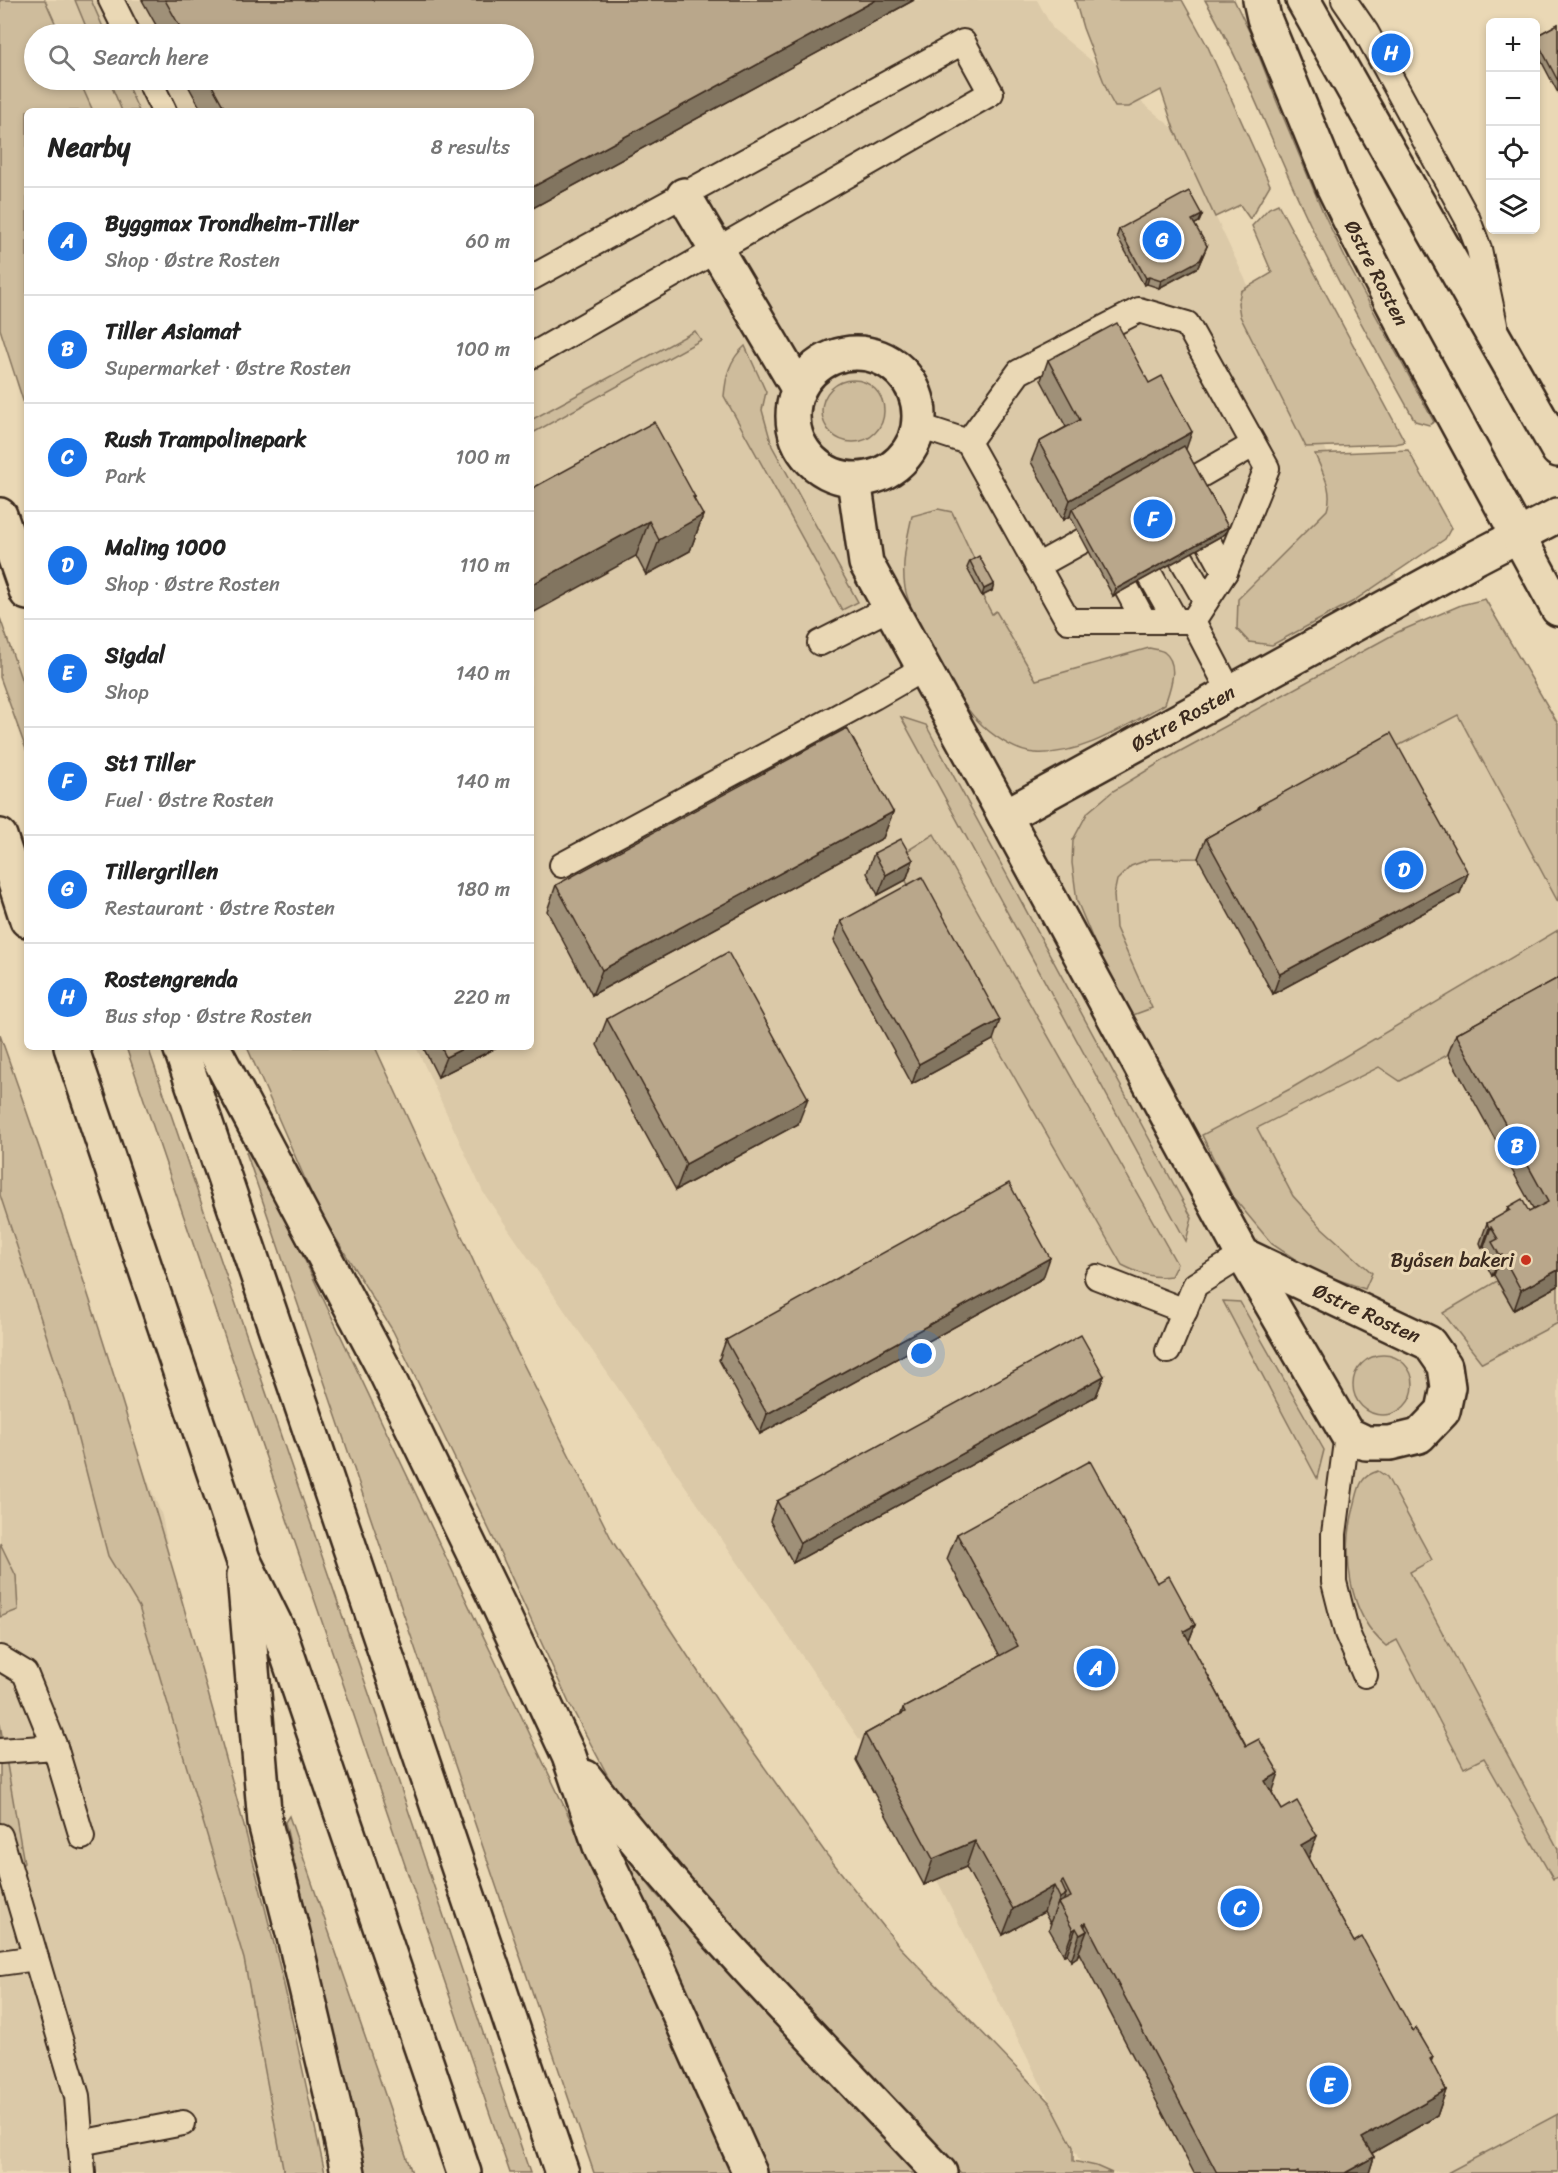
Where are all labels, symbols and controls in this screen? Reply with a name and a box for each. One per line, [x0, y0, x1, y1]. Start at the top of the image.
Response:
map controls [1486, 18, 1540, 234]
button: + [1486, 18, 1540, 72]
search box [24, 24, 534, 90]
pin: H [1372, 31, 1410, 76]
text: Search here [93, 38, 209, 77]
icon: search [45, 41, 78, 74]
button: − [1486, 72, 1540, 126]
text: Nearby [48, 124, 130, 170]
button: locate [1486, 126, 1540, 180]
text: 8 results [431, 130, 510, 165]
button: layers [1486, 180, 1540, 234]
text: Byggmax Trondheim-Tiller [105, 204, 358, 243]
street label: Østre Rosten [1335, 214, 1418, 333]
pin: G [1142, 218, 1182, 262]
text: A [61, 224, 74, 259]
text: 60 m [465, 224, 510, 259]
text: Shop · Østre Rosten [105, 243, 280, 278]
text: Tiller Asiamat [105, 312, 240, 351]
text: B [61, 332, 74, 367]
text: 100 m [456, 332, 510, 367]
text: Supermarket · Østre Rosten [105, 351, 351, 386]
text: Rush Trampolinepark [105, 420, 306, 459]
text: C [61, 440, 74, 475]
text: 100 m [456, 440, 510, 475]
text: Park [105, 459, 146, 494]
pin: F [1134, 496, 1172, 542]
text: Maling 1000 [105, 528, 226, 567]
text: D [62, 548, 73, 583]
text: 110 m [460, 548, 510, 583]
text: Shop · Østre Rosten [105, 567, 280, 602]
text: Sigdal [105, 636, 165, 675]
text: E [62, 656, 73, 691]
text: 140 m [456, 656, 510, 691]
text: Shop [105, 675, 149, 710]
street label: Østre Rosten [1124, 675, 1242, 762]
text: St1 Tiller [105, 744, 194, 783]
text: F [62, 764, 73, 799]
text: 140 m [456, 764, 510, 799]
text: Fuel · Østre Rosten [105, 783, 274, 818]
pin: D [1384, 848, 1424, 892]
text: Tillergrillen [105, 852, 218, 891]
text: G [61, 872, 74, 907]
text: 180 m [456, 872, 510, 907]
text: Restaurant · Østre Rosten [105, 891, 335, 926]
text: Rostengrenda [105, 960, 238, 999]
text: H [60, 980, 75, 1015]
text: 220 m [454, 980, 510, 1015]
text: Bus stop · Østre Rosten [105, 999, 312, 1034]
pin: B [1498, 1124, 1537, 1168]
place label: Byåsen bakeri [1390, 1243, 1515, 1278]
marker: Byåsen bakeri [1519, 1253, 1533, 1267]
street label: Østre Rosten [1307, 1273, 1427, 1354]
your location [907, 1339, 936, 1368]
pin: A [1076, 1646, 1116, 1690]
pin: C [1220, 1886, 1260, 1930]
pin: E [1310, 2062, 1348, 2108]

